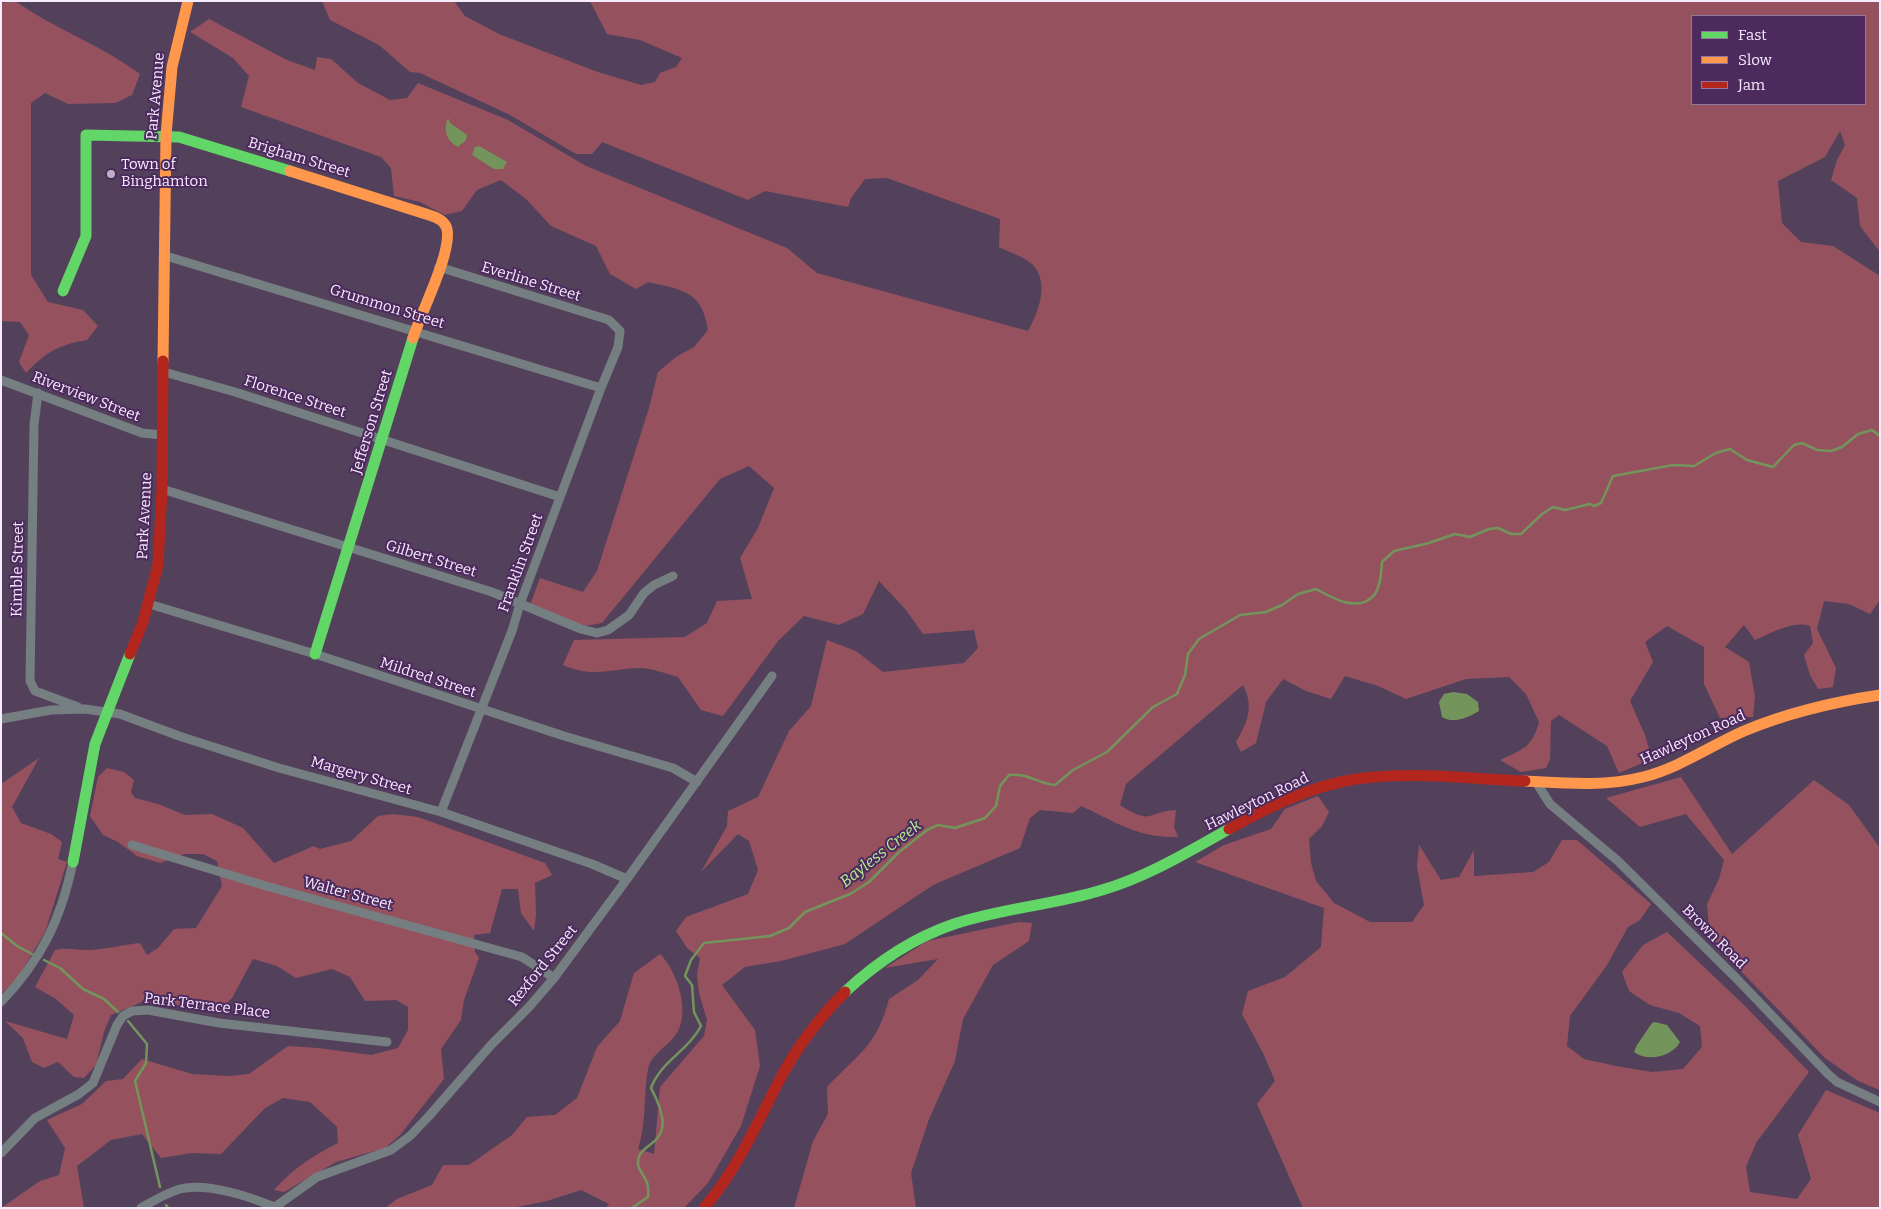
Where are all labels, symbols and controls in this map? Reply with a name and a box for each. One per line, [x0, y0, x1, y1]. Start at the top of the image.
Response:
legend [1691, 15, 1866, 105]
text: Fast [1738, 26, 1767, 44]
text: Slow [1738, 51, 1772, 69]
street label: Park Avenue [143, 52, 169, 140]
text: Jam [1738, 76, 1765, 94]
street label: Brigham Street [246, 134, 352, 182]
place label: Town of Binghamton [121, 156, 208, 191]
marker: Town of Binghamton [105, 168, 117, 180]
street label: Everline Street [479, 258, 583, 306]
street label: Grummon Street [327, 281, 447, 333]
street label: Riverview Street [30, 368, 142, 426]
street label: Jefferson Street [348, 368, 396, 476]
street label: Florence Street [242, 372, 348, 422]
street label: Park Avenue [134, 472, 156, 560]
street label: Franklin Street [495, 511, 547, 615]
street label: Kimble Street [8, 521, 28, 617]
street label: Gilbert Street [383, 537, 479, 581]
street label: Mildred Street [378, 654, 478, 702]
street label: Hawleyton Road [1638, 707, 1748, 769]
street label: Margery Street [308, 753, 414, 799]
street label: Hawleyton Road [1202, 769, 1312, 835]
water label: Bayless Creek [836, 816, 926, 892]
street label: Walter Street [301, 873, 395, 915]
street label: Brown Road [1678, 901, 1750, 973]
street label: Rexford Street [505, 922, 581, 1010]
street label: Park Terrace Place [143, 989, 271, 1023]

